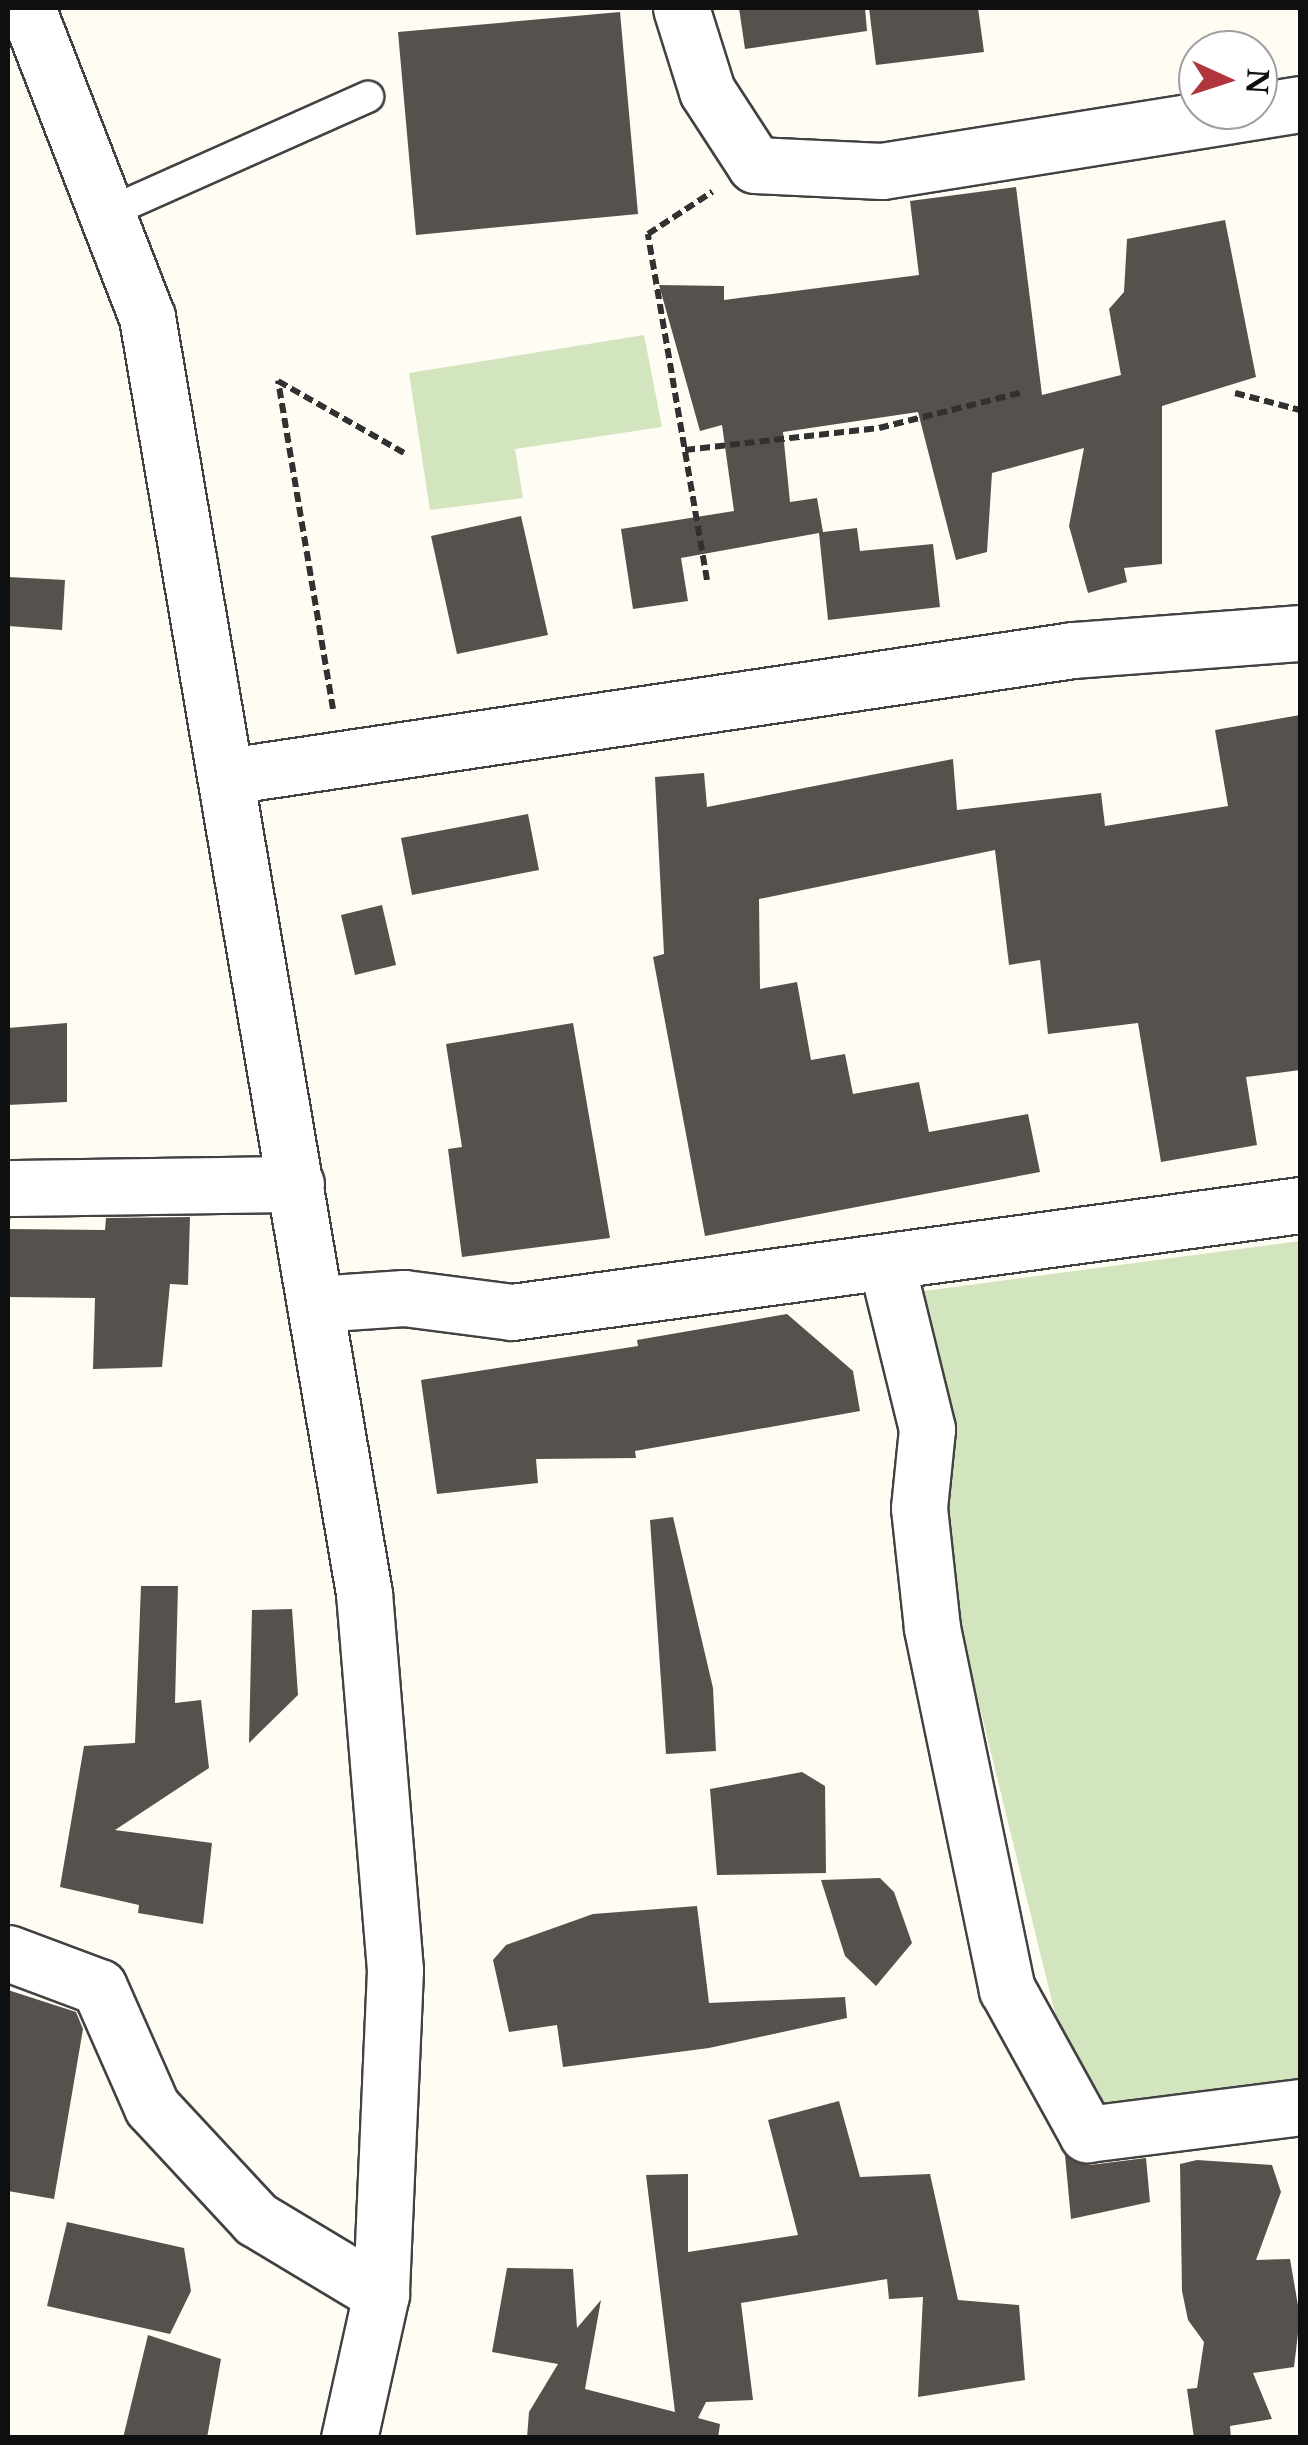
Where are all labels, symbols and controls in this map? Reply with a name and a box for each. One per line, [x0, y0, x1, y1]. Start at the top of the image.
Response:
north arrow [1178, 30, 1278, 130]
text: N [1238, 67, 1275, 96]

